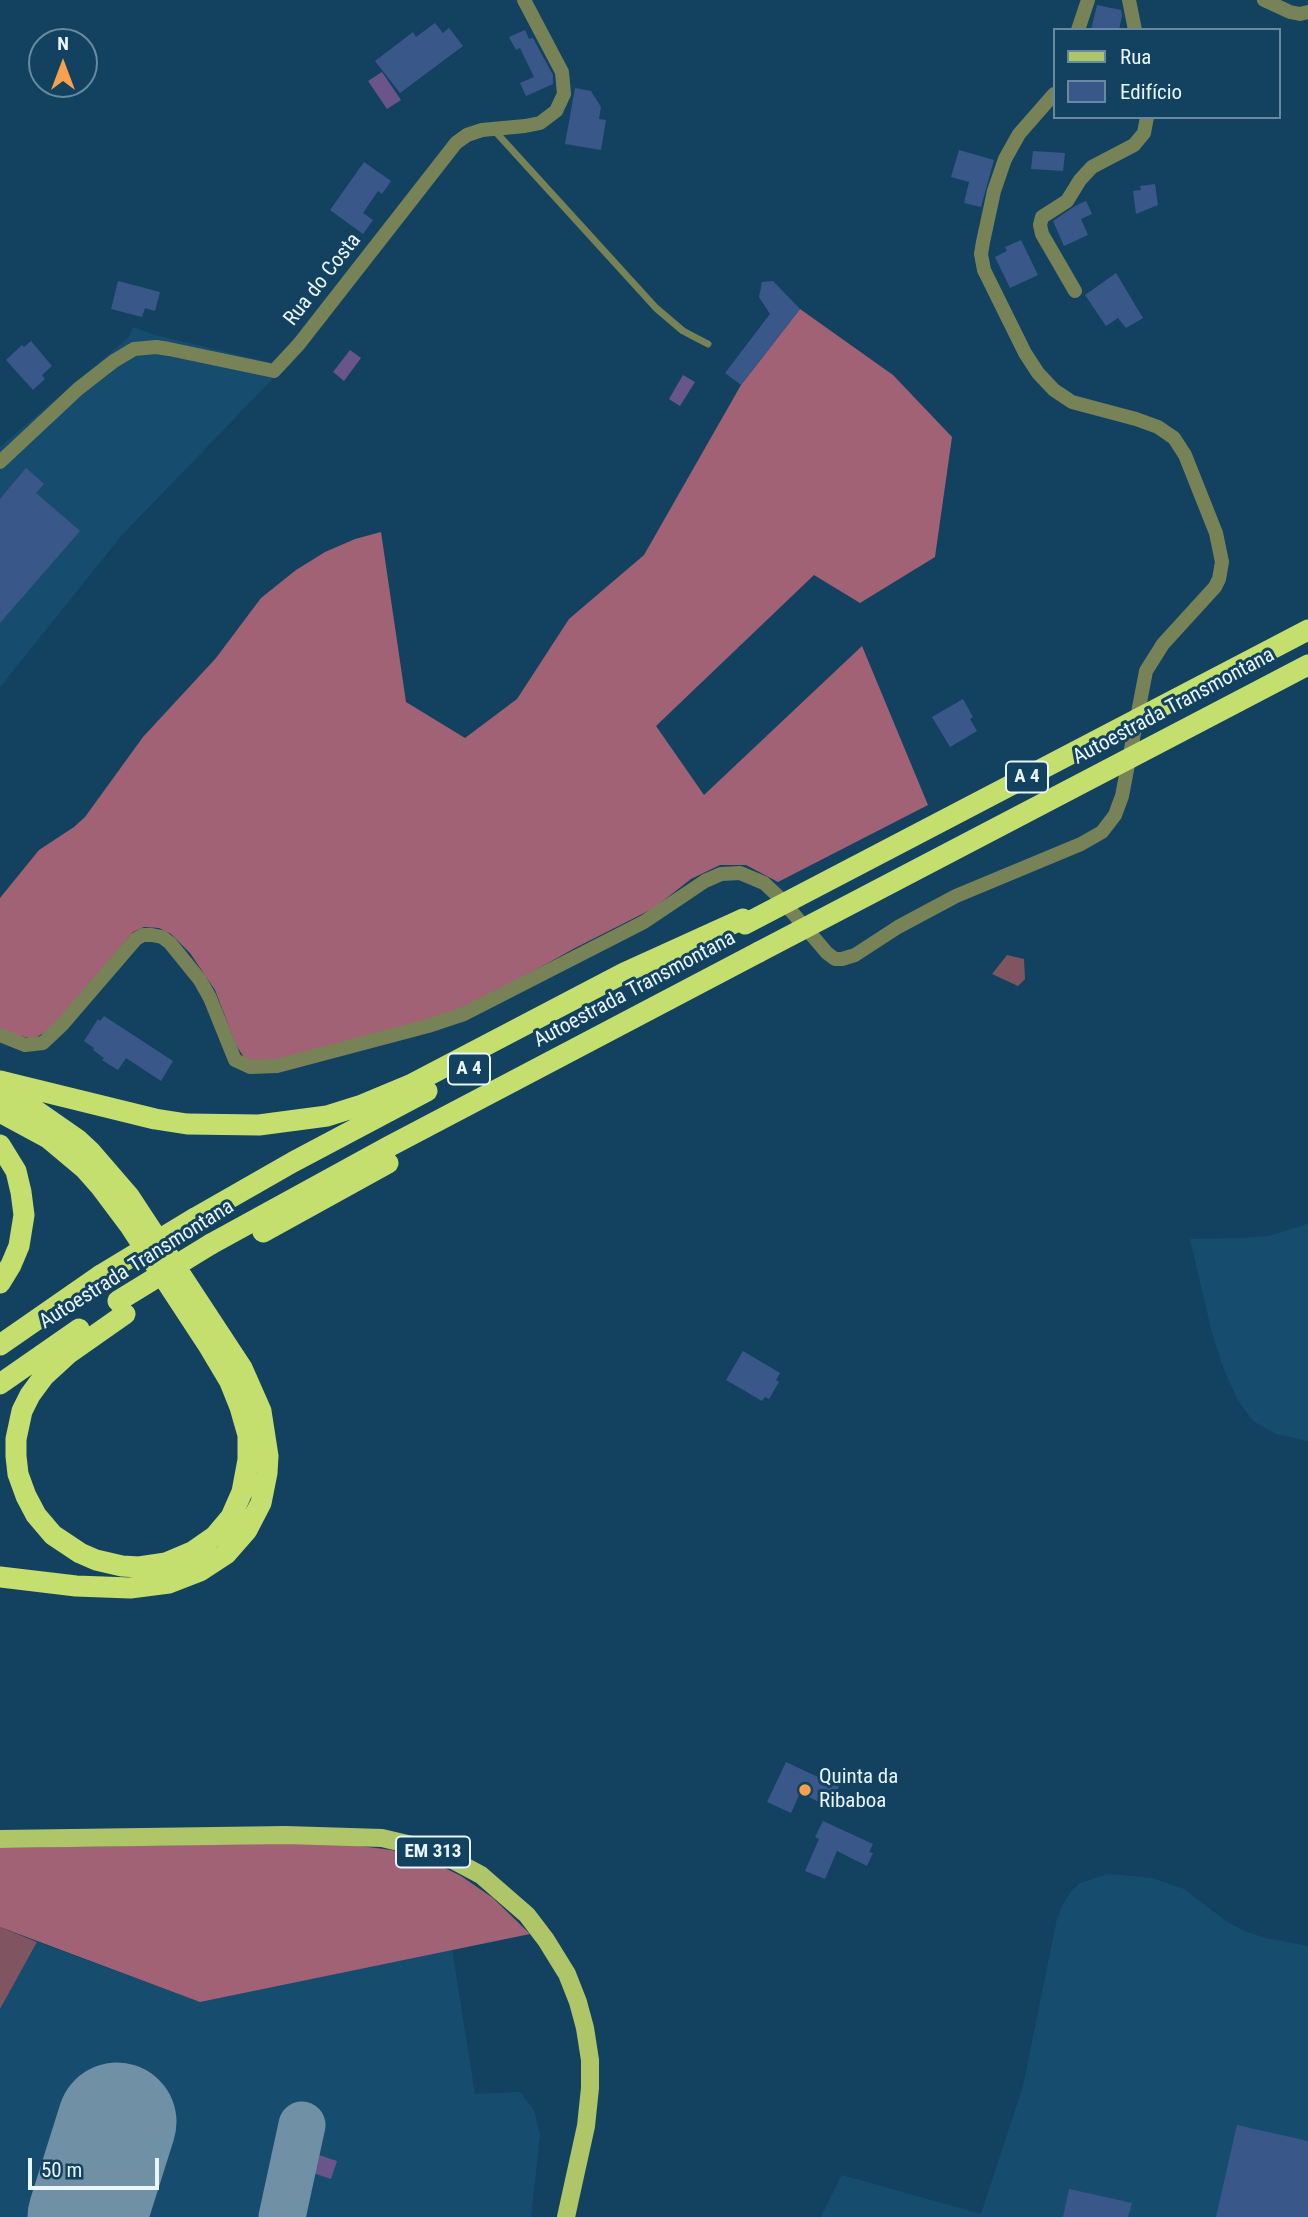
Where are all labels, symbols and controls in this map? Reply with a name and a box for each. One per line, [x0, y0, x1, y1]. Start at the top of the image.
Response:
north arrow [28, 28, 98, 98]
legend [1052, 28, 1280, 119]
text: N [57, 32, 69, 55]
text: Rua [1120, 45, 1151, 69]
text: Edifício [1120, 80, 1182, 104]
street label: Rua do Costa [279, 229, 367, 331]
street label: Autoestrada Transmontana [1069, 643, 1279, 771]
road number: A 4 [1006, 762, 1048, 792]
street label: Autoestrada Transmontana [530, 926, 740, 1054]
road number: A 4 [448, 1054, 490, 1084]
street label: Autoestrada Transmontana [35, 1195, 239, 1335]
place label: Quinta da Ribaboa [819, 1765, 898, 1815]
marker: Quinta da Ribaboa [797, 1782, 813, 1798]
road number: EM 313 [396, 1836, 470, 1868]
scale bar [32, 2144, 163, 2188]
text: 50 m [41, 2158, 82, 2182]

